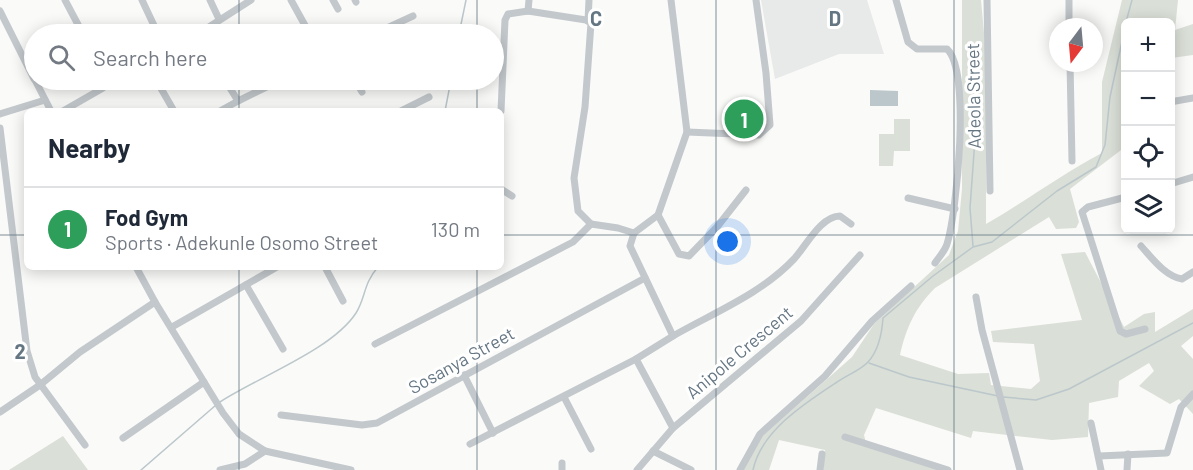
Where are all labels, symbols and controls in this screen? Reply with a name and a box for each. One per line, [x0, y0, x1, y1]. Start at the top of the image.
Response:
text: C [590, 6, 602, 30]
text: D [829, 6, 841, 30]
north arrow [1049, 18, 1103, 72]
map controls [1121, 18, 1175, 234]
button: + [1121, 18, 1175, 72]
search box [24, 24, 504, 90]
icon: search [45, 41, 78, 74]
street label: Adeola Street [961, 43, 985, 149]
text: Search here [93, 44, 207, 70]
button: − [1121, 72, 1175, 126]
pin: 1 [724, 96, 764, 142]
button: locate [1121, 126, 1175, 180]
text: Nearby [48, 132, 130, 163]
button: layers [1121, 180, 1175, 234]
text: Fod Gym [105, 204, 188, 230]
text: 1 [64, 217, 71, 241]
text: 130 m [431, 217, 480, 241]
your location [713, 227, 742, 256]
text: Sports · Adekunle Osomo Street [105, 230, 378, 254]
street label: Anipole Crescent [681, 301, 797, 403]
street label: Sosanya Street [404, 322, 518, 398]
text: 2 [14, 339, 26, 363]

